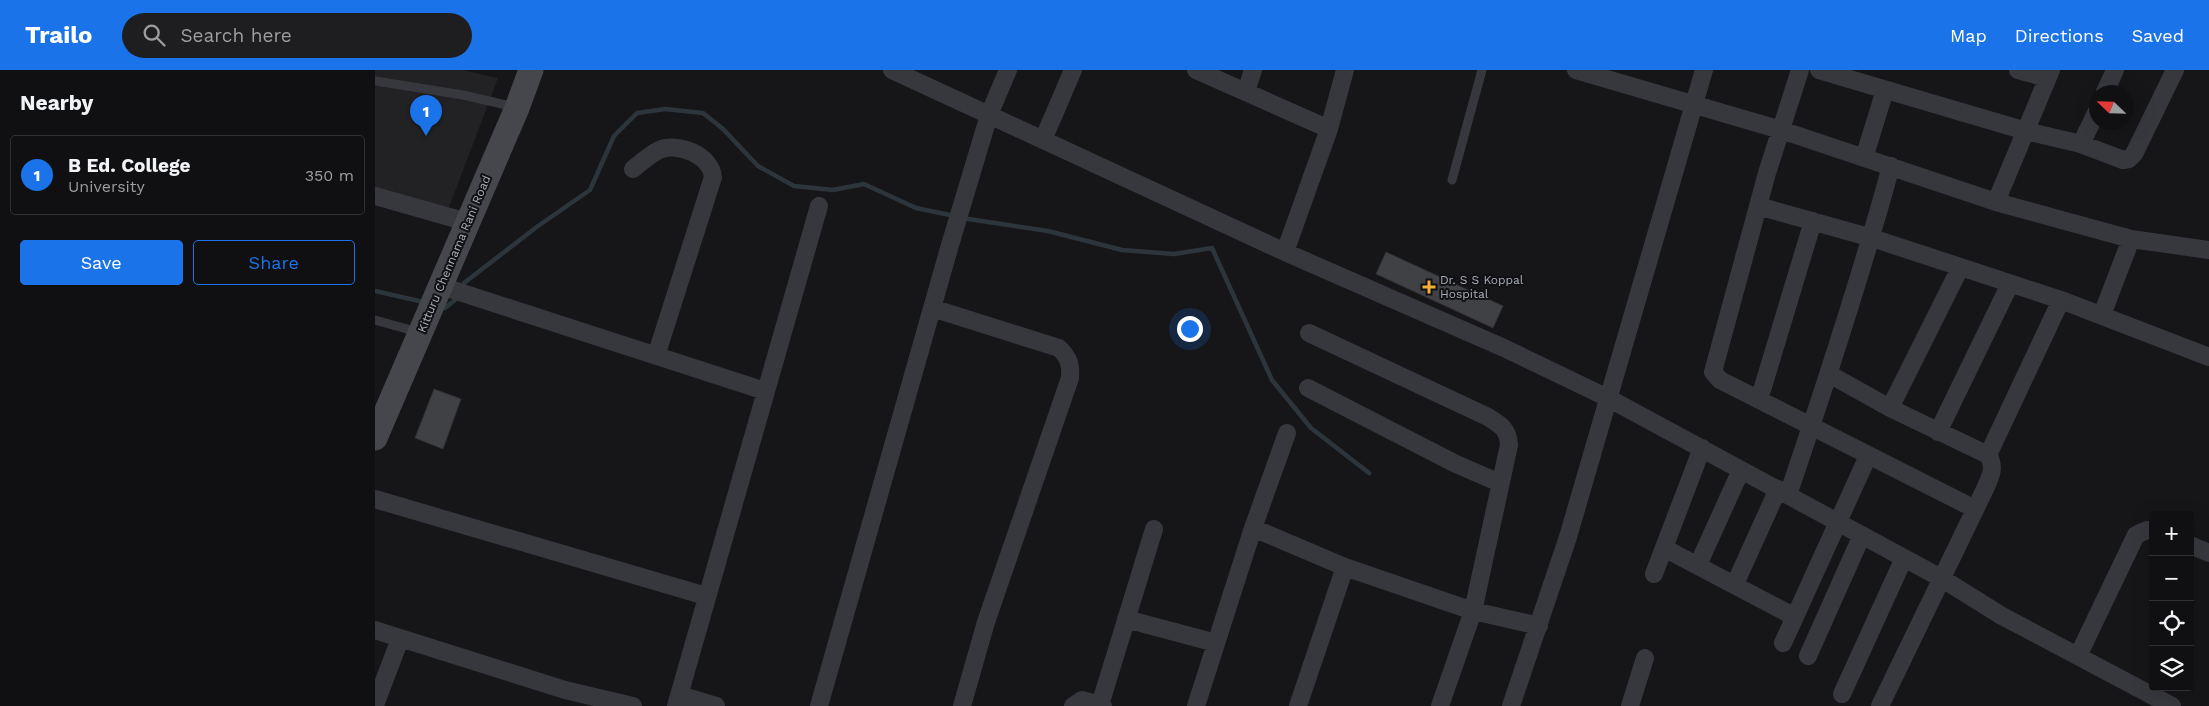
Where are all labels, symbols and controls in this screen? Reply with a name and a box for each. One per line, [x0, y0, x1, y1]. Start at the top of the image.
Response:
search box [122, 13, 472, 58]
text: Trailo [25, 21, 92, 49]
icon: search [140, 21, 168, 49]
text: Search here [180, 24, 292, 47]
text: Map [1950, 25, 1987, 46]
text: Directions [2015, 25, 2104, 46]
text: Saved [2132, 25, 2184, 46]
north arrow [2089, 85, 2134, 130]
text: Nearby [20, 90, 93, 115]
pin: 1 [410, 95, 442, 136]
text: B Ed. College [68, 154, 191, 177]
text: 1 [34, 166, 40, 185]
text: 350 m [305, 166, 354, 185]
street label: Kitturu Chennama Rani Road [415, 173, 493, 335]
text: University [68, 177, 145, 196]
button: Save [20, 240, 183, 285]
button: Share [193, 240, 355, 285]
place label: Dr. S S Koppal Hospital [1440, 273, 1524, 301]
marker: Dr. S S Koppal Hospital [1422, 280, 1436, 294]
your location [1177, 316, 1203, 342]
map controls [2149, 511, 2194, 691]
button: + [2149, 511, 2194, 556]
button: − [2149, 556, 2194, 601]
button: locate [2149, 601, 2194, 646]
button: layers [2149, 646, 2194, 691]

